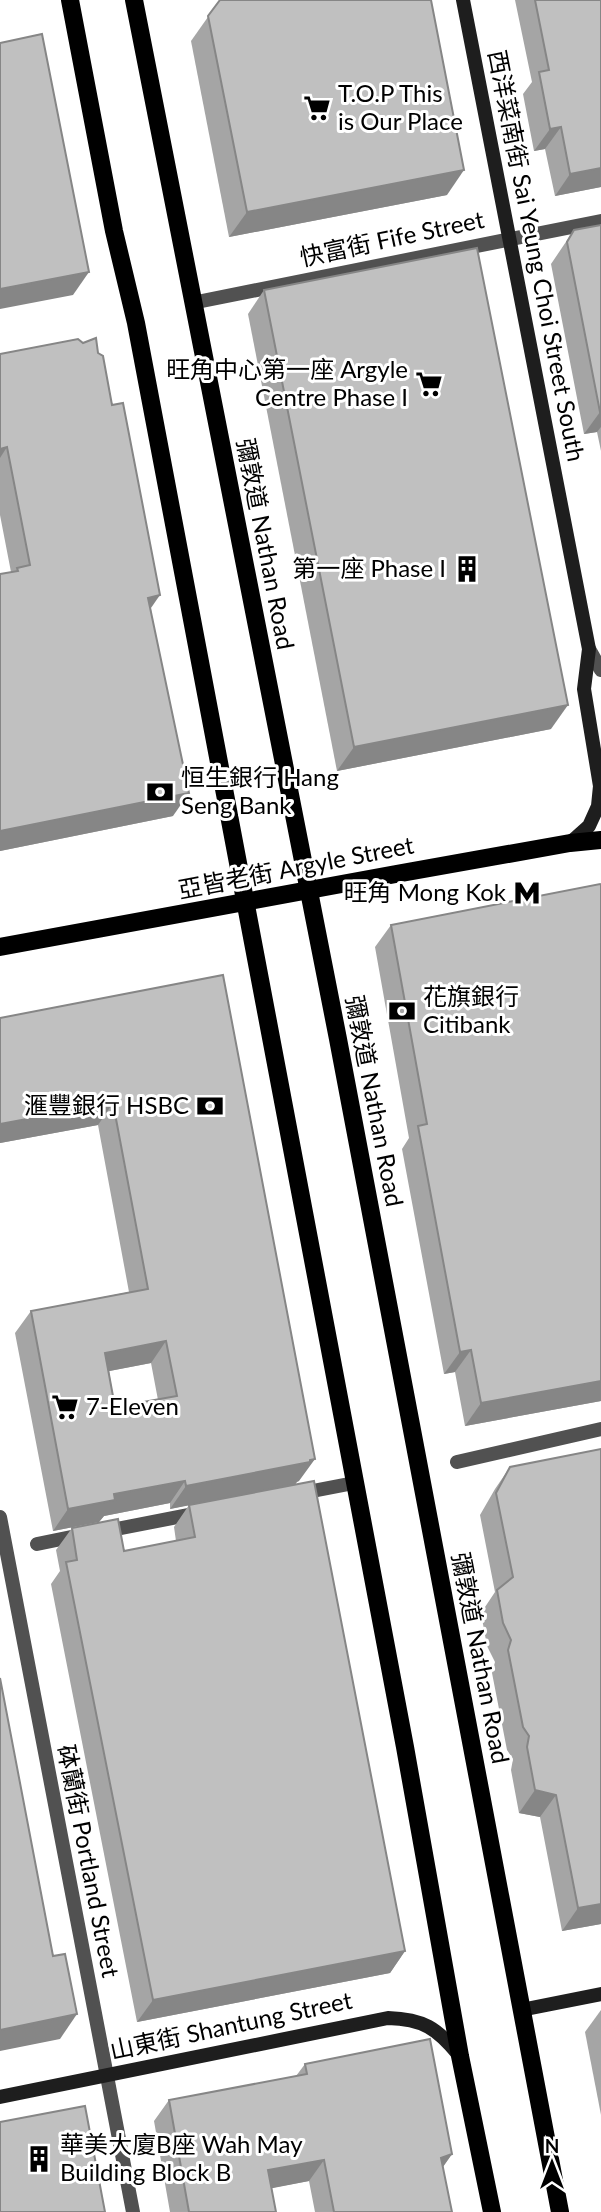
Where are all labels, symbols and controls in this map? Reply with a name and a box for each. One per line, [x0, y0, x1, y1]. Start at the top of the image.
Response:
street label: 西洋菜南街 Sai Yeung Choi Street South [483, 48, 592, 464]
place label: T.O.P This is Our Place [338, 78, 463, 135]
supermarket icon: T.O.P This is Our Place [302, 93, 332, 123]
street label: 快富街 Fife Street [297, 204, 487, 271]
place label: 旺角中心第一座 Argyle Centre Phase I [166, 354, 408, 411]
supermarket icon: 旺角中心第一座 Argyle Centre Phase I [414, 369, 444, 399]
street label: 彌敦道 Nathan Road [232, 436, 301, 652]
place label: 第一座 Phase I [292, 553, 446, 582]
building icon: 第一座 Phase I [452, 554, 482, 584]
place label: 恒生銀行 Hang Seng Bank [181, 762, 339, 819]
bank icon: 恒生銀行 Hang Seng Bank [145, 777, 175, 807]
street label: 亞皆老街 Argyle Street [175, 829, 416, 904]
place label: 旺角 Mong Kok [344, 877, 507, 906]
metro station icon: 旺角 Mong Kok [512, 878, 542, 908]
place label: 花旗銀行 Citibank [423, 981, 519, 1038]
street label: 彌敦道 Nathan Road [341, 993, 410, 1209]
bank icon: 花旗銀行 Citibank [387, 996, 417, 1026]
place label: 滙豐銀行 HSBC [24, 1090, 189, 1119]
bank icon: 滙豐銀行 HSBC [195, 1091, 225, 1121]
place label: 7-Eleven [86, 1391, 179, 1420]
supermarket icon: 7-Eleven [50, 1392, 80, 1422]
street label: 彌敦道 Nathan Road [447, 1550, 516, 1766]
street label: 砵蘭街 Portland Street [53, 1742, 126, 1980]
street label: 山東街 Shantung Street [107, 1985, 355, 2064]
north arrow [517, 2128, 587, 2198]
place label: 華美大廈B座 Wah May Building Block B [60, 2129, 303, 2186]
text: N [545, 2134, 559, 2157]
building icon: 華美大廈B座 Wah May Building Block B [24, 2144, 54, 2174]

